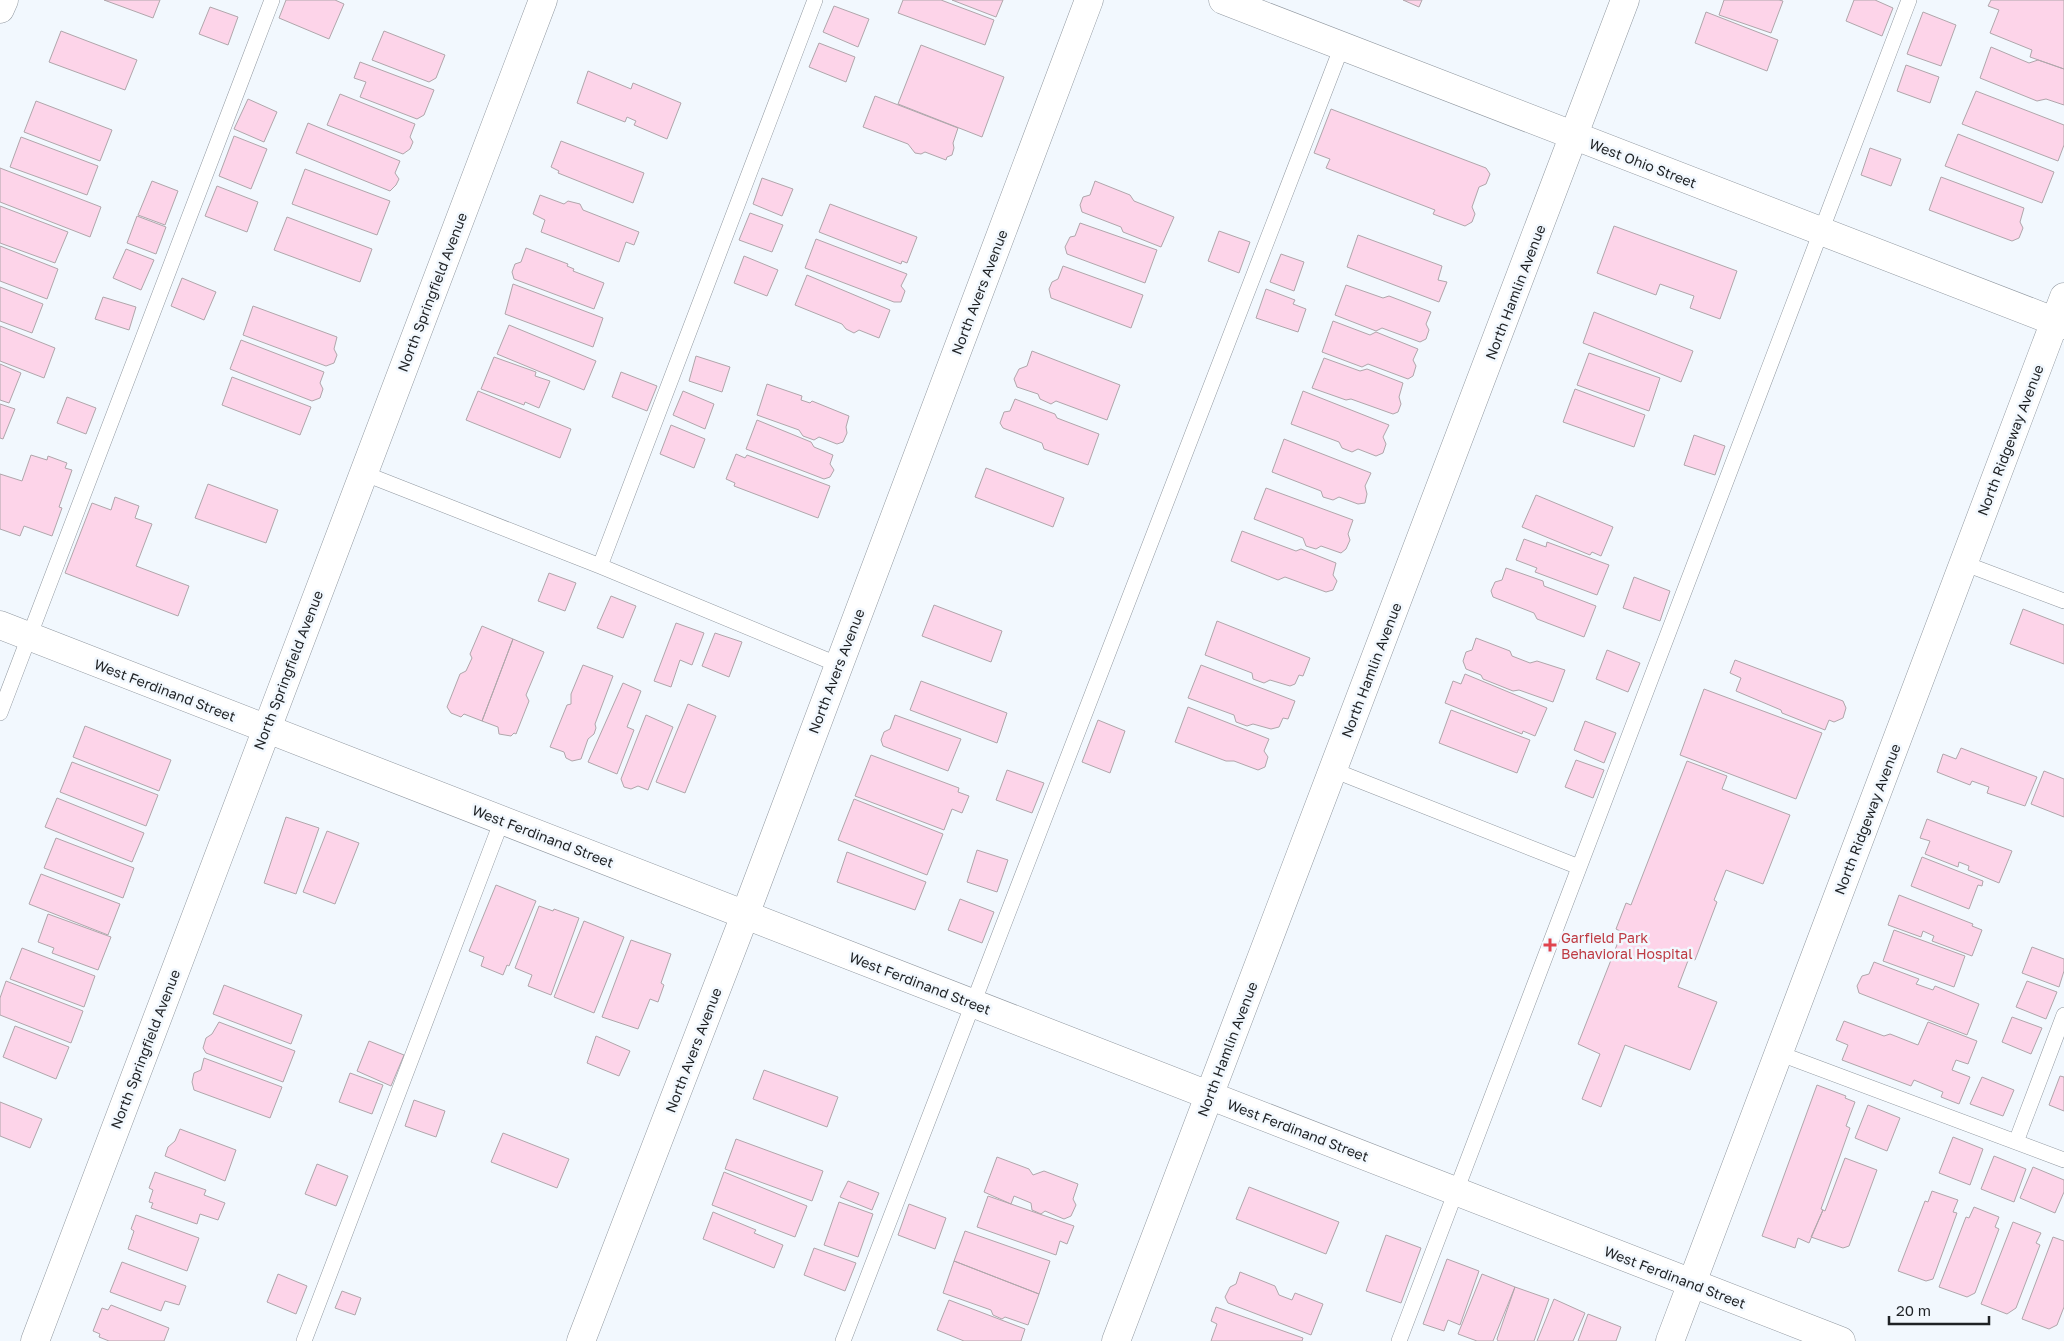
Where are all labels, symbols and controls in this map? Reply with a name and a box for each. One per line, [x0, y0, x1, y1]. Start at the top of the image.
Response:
street label: West Ohio Street [1587, 135, 1699, 191]
street label: North Springfield Avenue [394, 210, 470, 374]
street label: North Hamlin Avenue [1481, 222, 1549, 362]
street label: North Avers Avenue [947, 227, 1011, 357]
street label: North Ridgeway Avenue [1973, 362, 2047, 518]
street label: North Springfield Avenue [250, 588, 326, 752]
street label: North Hamlin Avenue [1337, 600, 1405, 740]
street label: North Avers Avenue [804, 606, 868, 736]
street label: West Ferdinand Street [92, 655, 238, 725]
street label: North Ridgeway Avenue [1830, 741, 1904, 897]
street label: West Ferdinand Street [470, 801, 616, 871]
place label: Garfield Park Behavioral Hospital [1561, 929, 1693, 962]
marker: Garfield Park Behavioral Hospital [1543, 938, 1557, 952]
street label: West Ferdinand Street [847, 948, 993, 1018]
street label: North Springfield Avenue [107, 967, 183, 1131]
street label: North Hamlin Avenue [1193, 979, 1261, 1119]
street label: North Avers Avenue [661, 985, 725, 1115]
street label: West Ferdinand Street [1225, 1095, 1371, 1165]
street label: West Ferdinand Street [1602, 1242, 1748, 1312]
scale bar [1889, 1294, 1989, 1326]
text: 20 m [1896, 1301, 1931, 1319]

